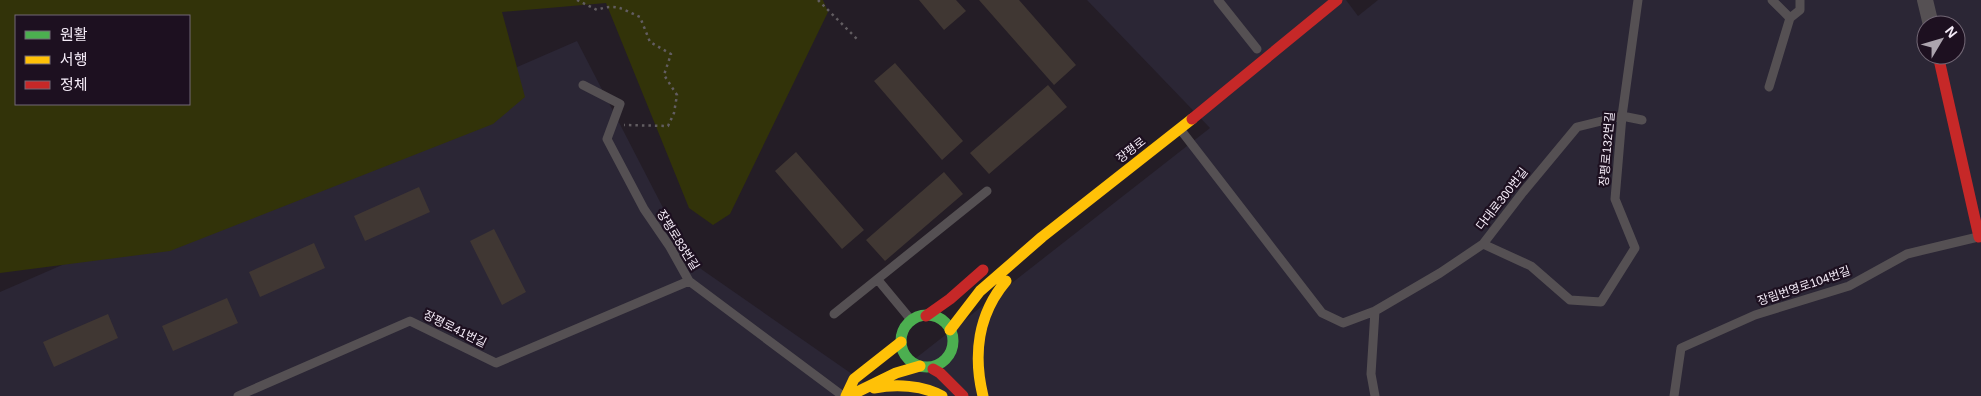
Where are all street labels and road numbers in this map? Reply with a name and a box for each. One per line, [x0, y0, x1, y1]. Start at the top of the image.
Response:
street label: 장평로132번길 [1597, 111, 1617, 187]
street label: 장평로 [1114, 134, 1148, 166]
street label: 다대로300번길 [1473, 165, 1531, 233]
street label: 장평로83번길 [654, 207, 702, 273]
street label: 장림번영로104번길 [1756, 264, 1852, 308]
street label: 장평로41번길 [421, 308, 489, 350]

